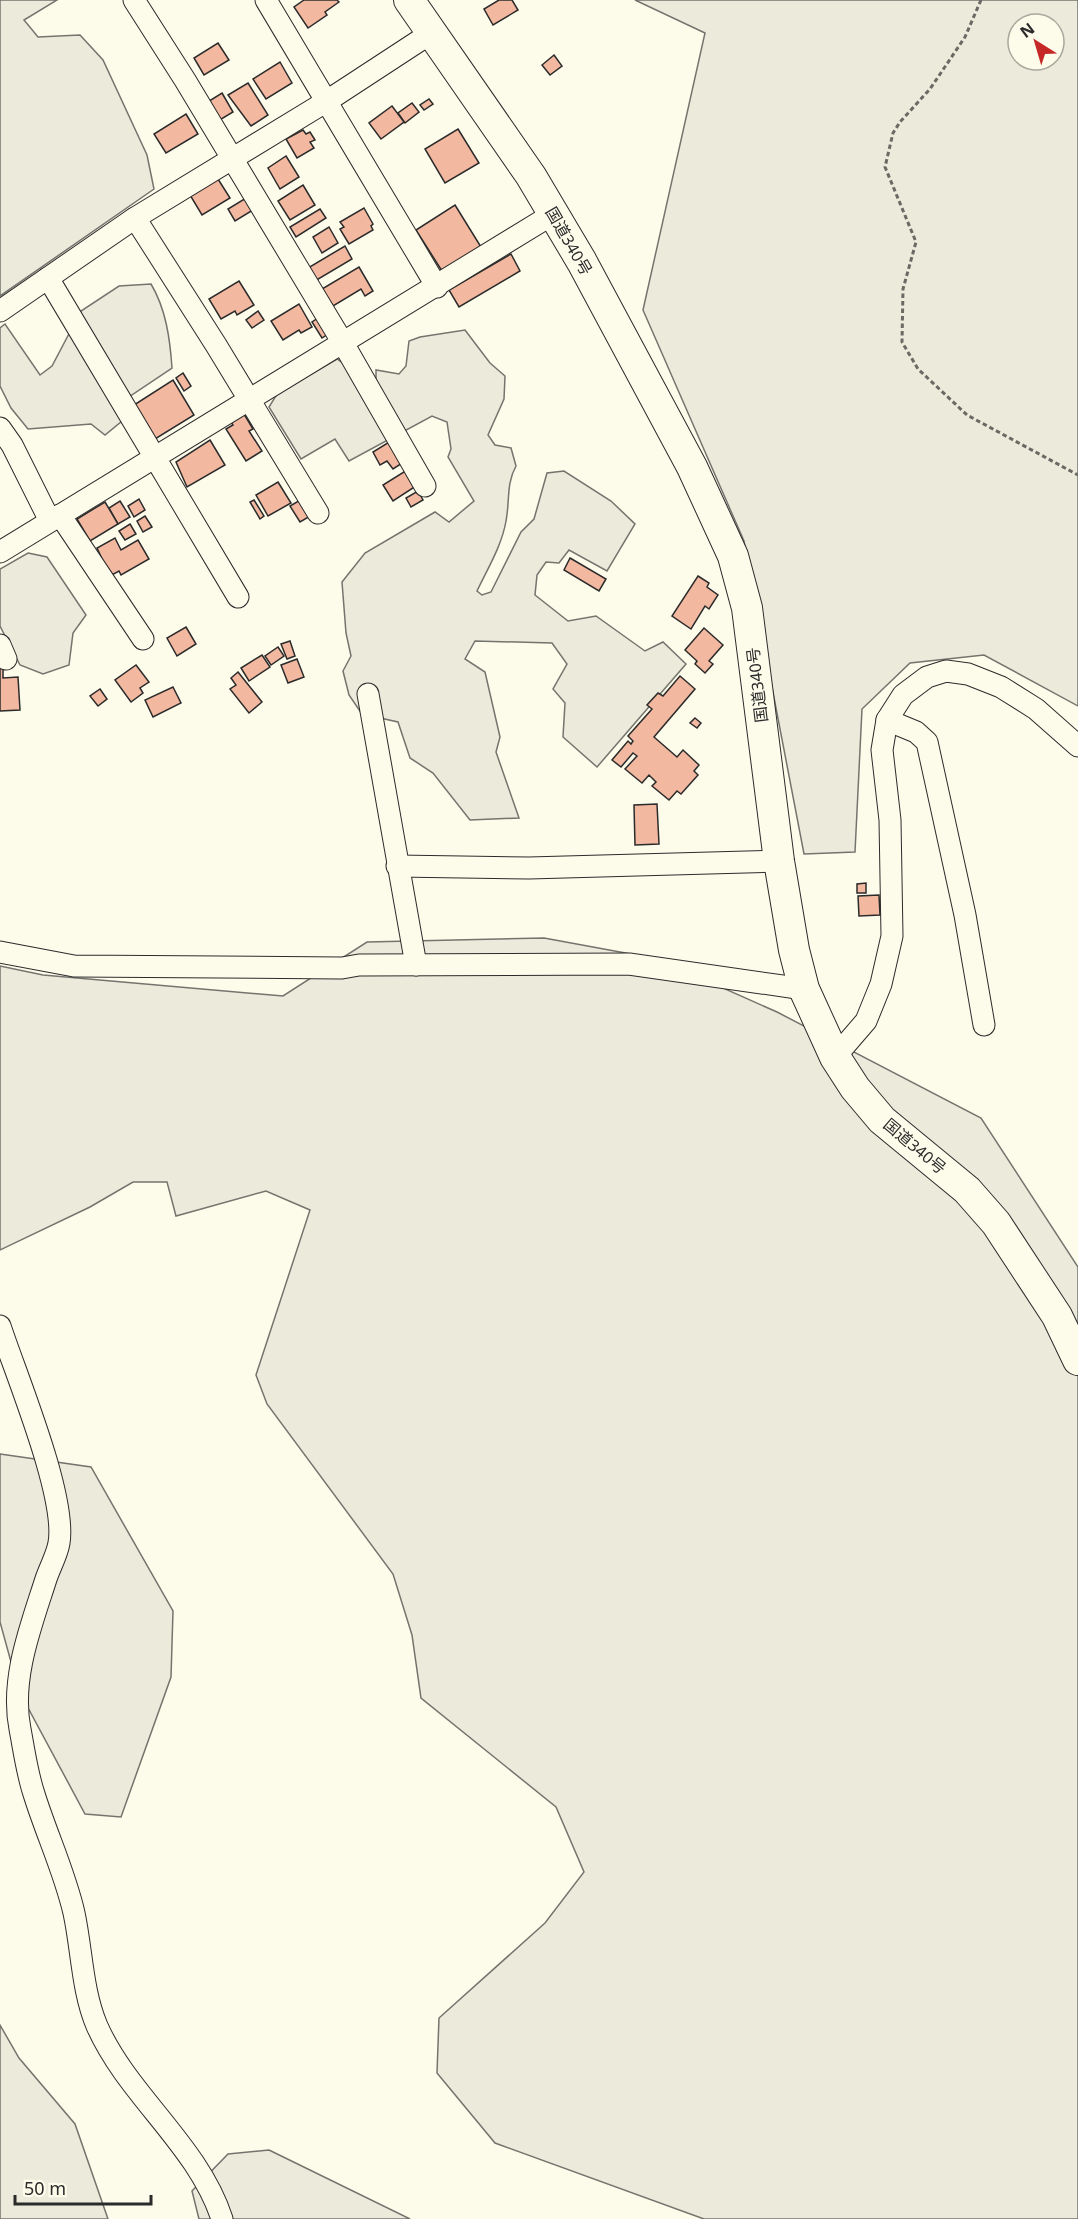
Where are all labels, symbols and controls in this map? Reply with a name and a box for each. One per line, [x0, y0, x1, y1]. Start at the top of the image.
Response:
north arrow [1006, 12, 1066, 72]
text: N [1015, 17, 1039, 43]
street label: 国道340号 [541, 203, 597, 279]
street label: 国道340号 [741, 646, 773, 724]
street label: 国道340号 [879, 1113, 951, 1179]
scale bar [15, 2168, 152, 2206]
text: 50 m [24, 2176, 66, 2200]

